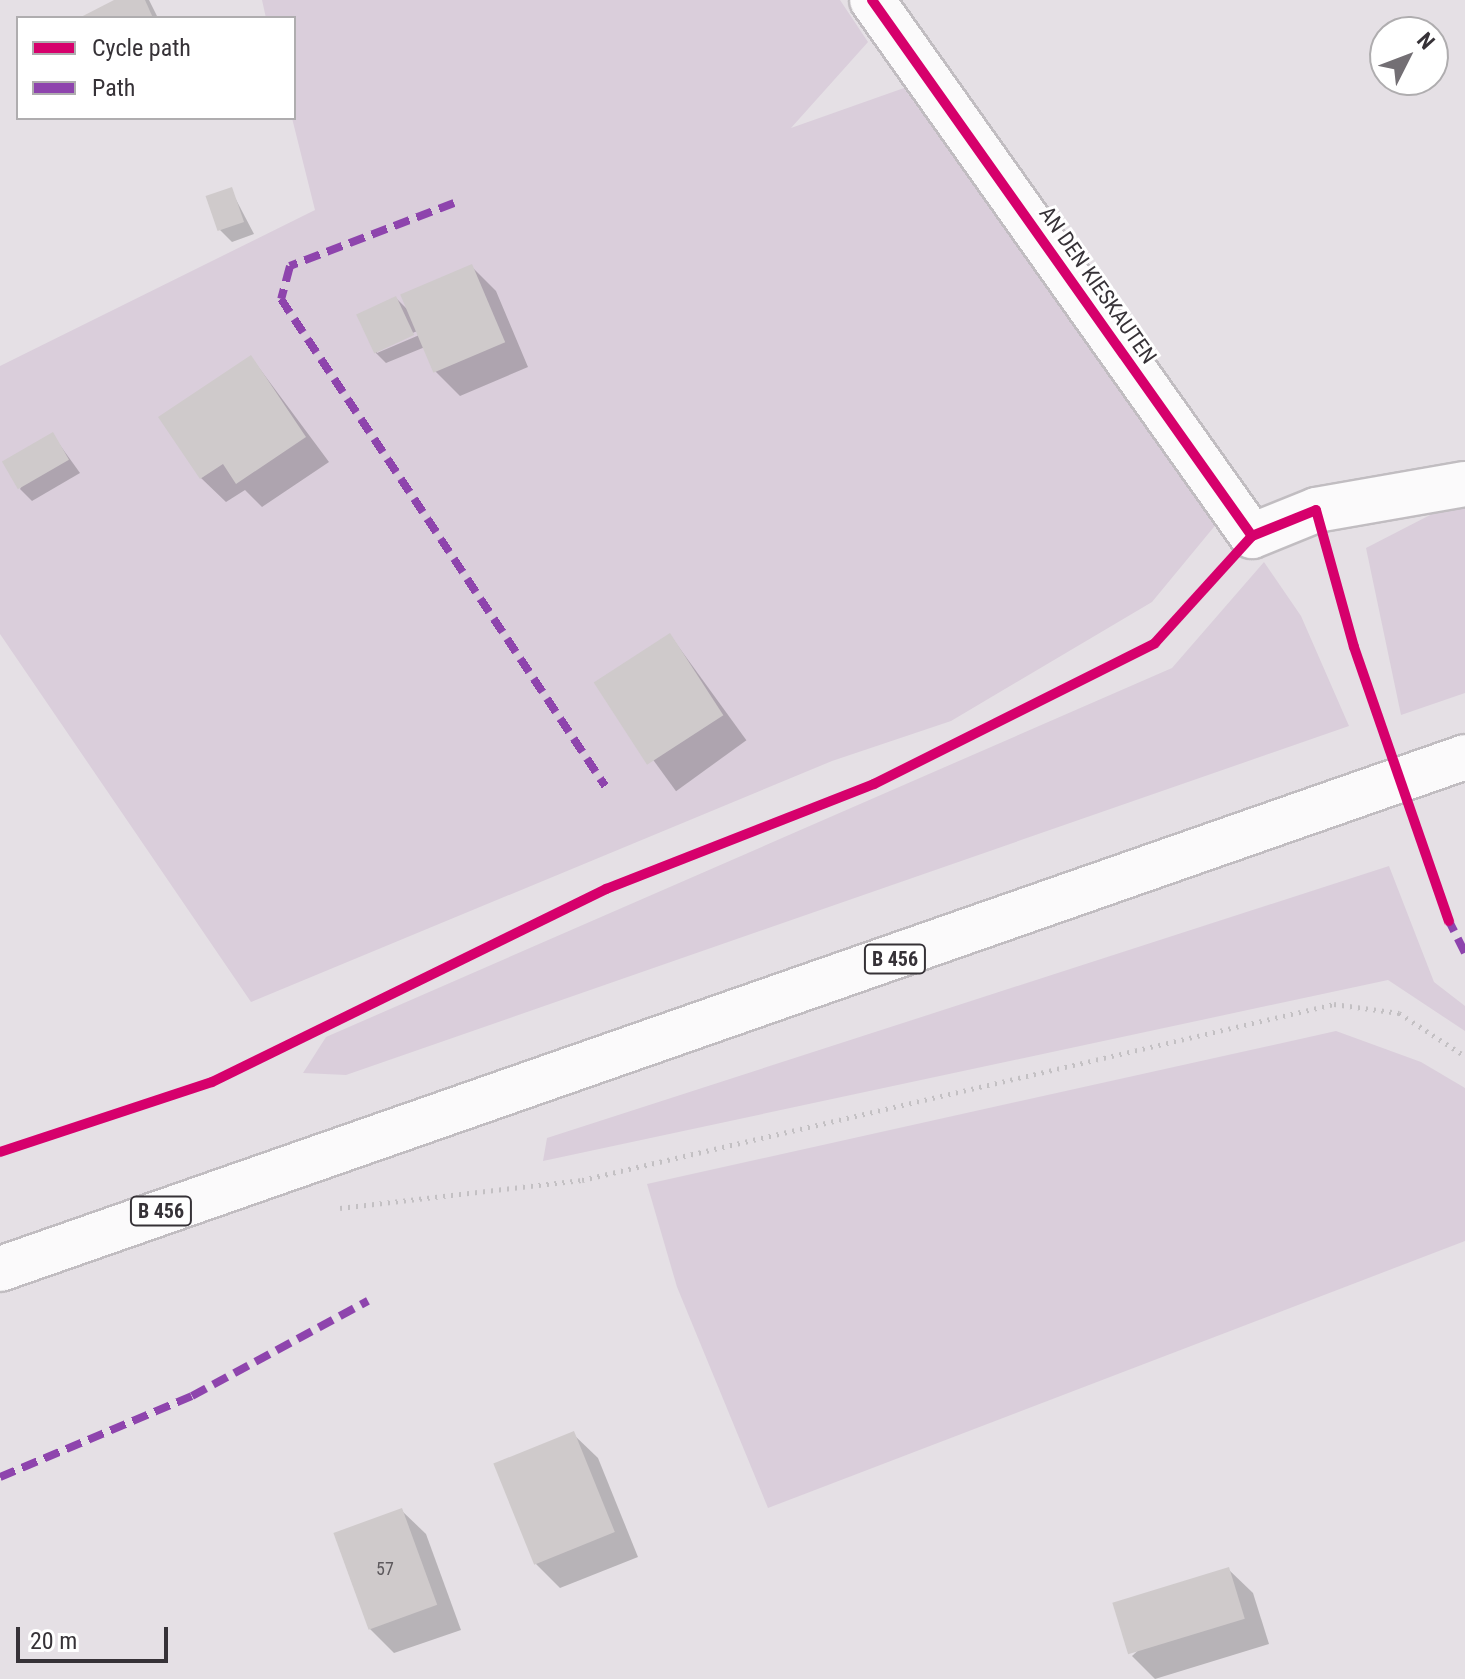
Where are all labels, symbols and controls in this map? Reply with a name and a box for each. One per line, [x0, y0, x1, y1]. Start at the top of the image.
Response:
legend [16, 16, 296, 120]
north arrow [1369, 16, 1449, 96]
text: N [1412, 28, 1440, 54]
text: Cycle path [92, 34, 191, 62]
text: Path [92, 74, 135, 102]
street label: AN DEN KIESKAUTEN [1034, 201, 1162, 369]
road number: B 456 [863, 943, 927, 975]
road number: B 456 [129, 1195, 193, 1227]
house number: 57 [376, 1558, 394, 1580]
scale bar [20, 1611, 172, 1661]
text: 20 m [30, 1627, 77, 1655]

